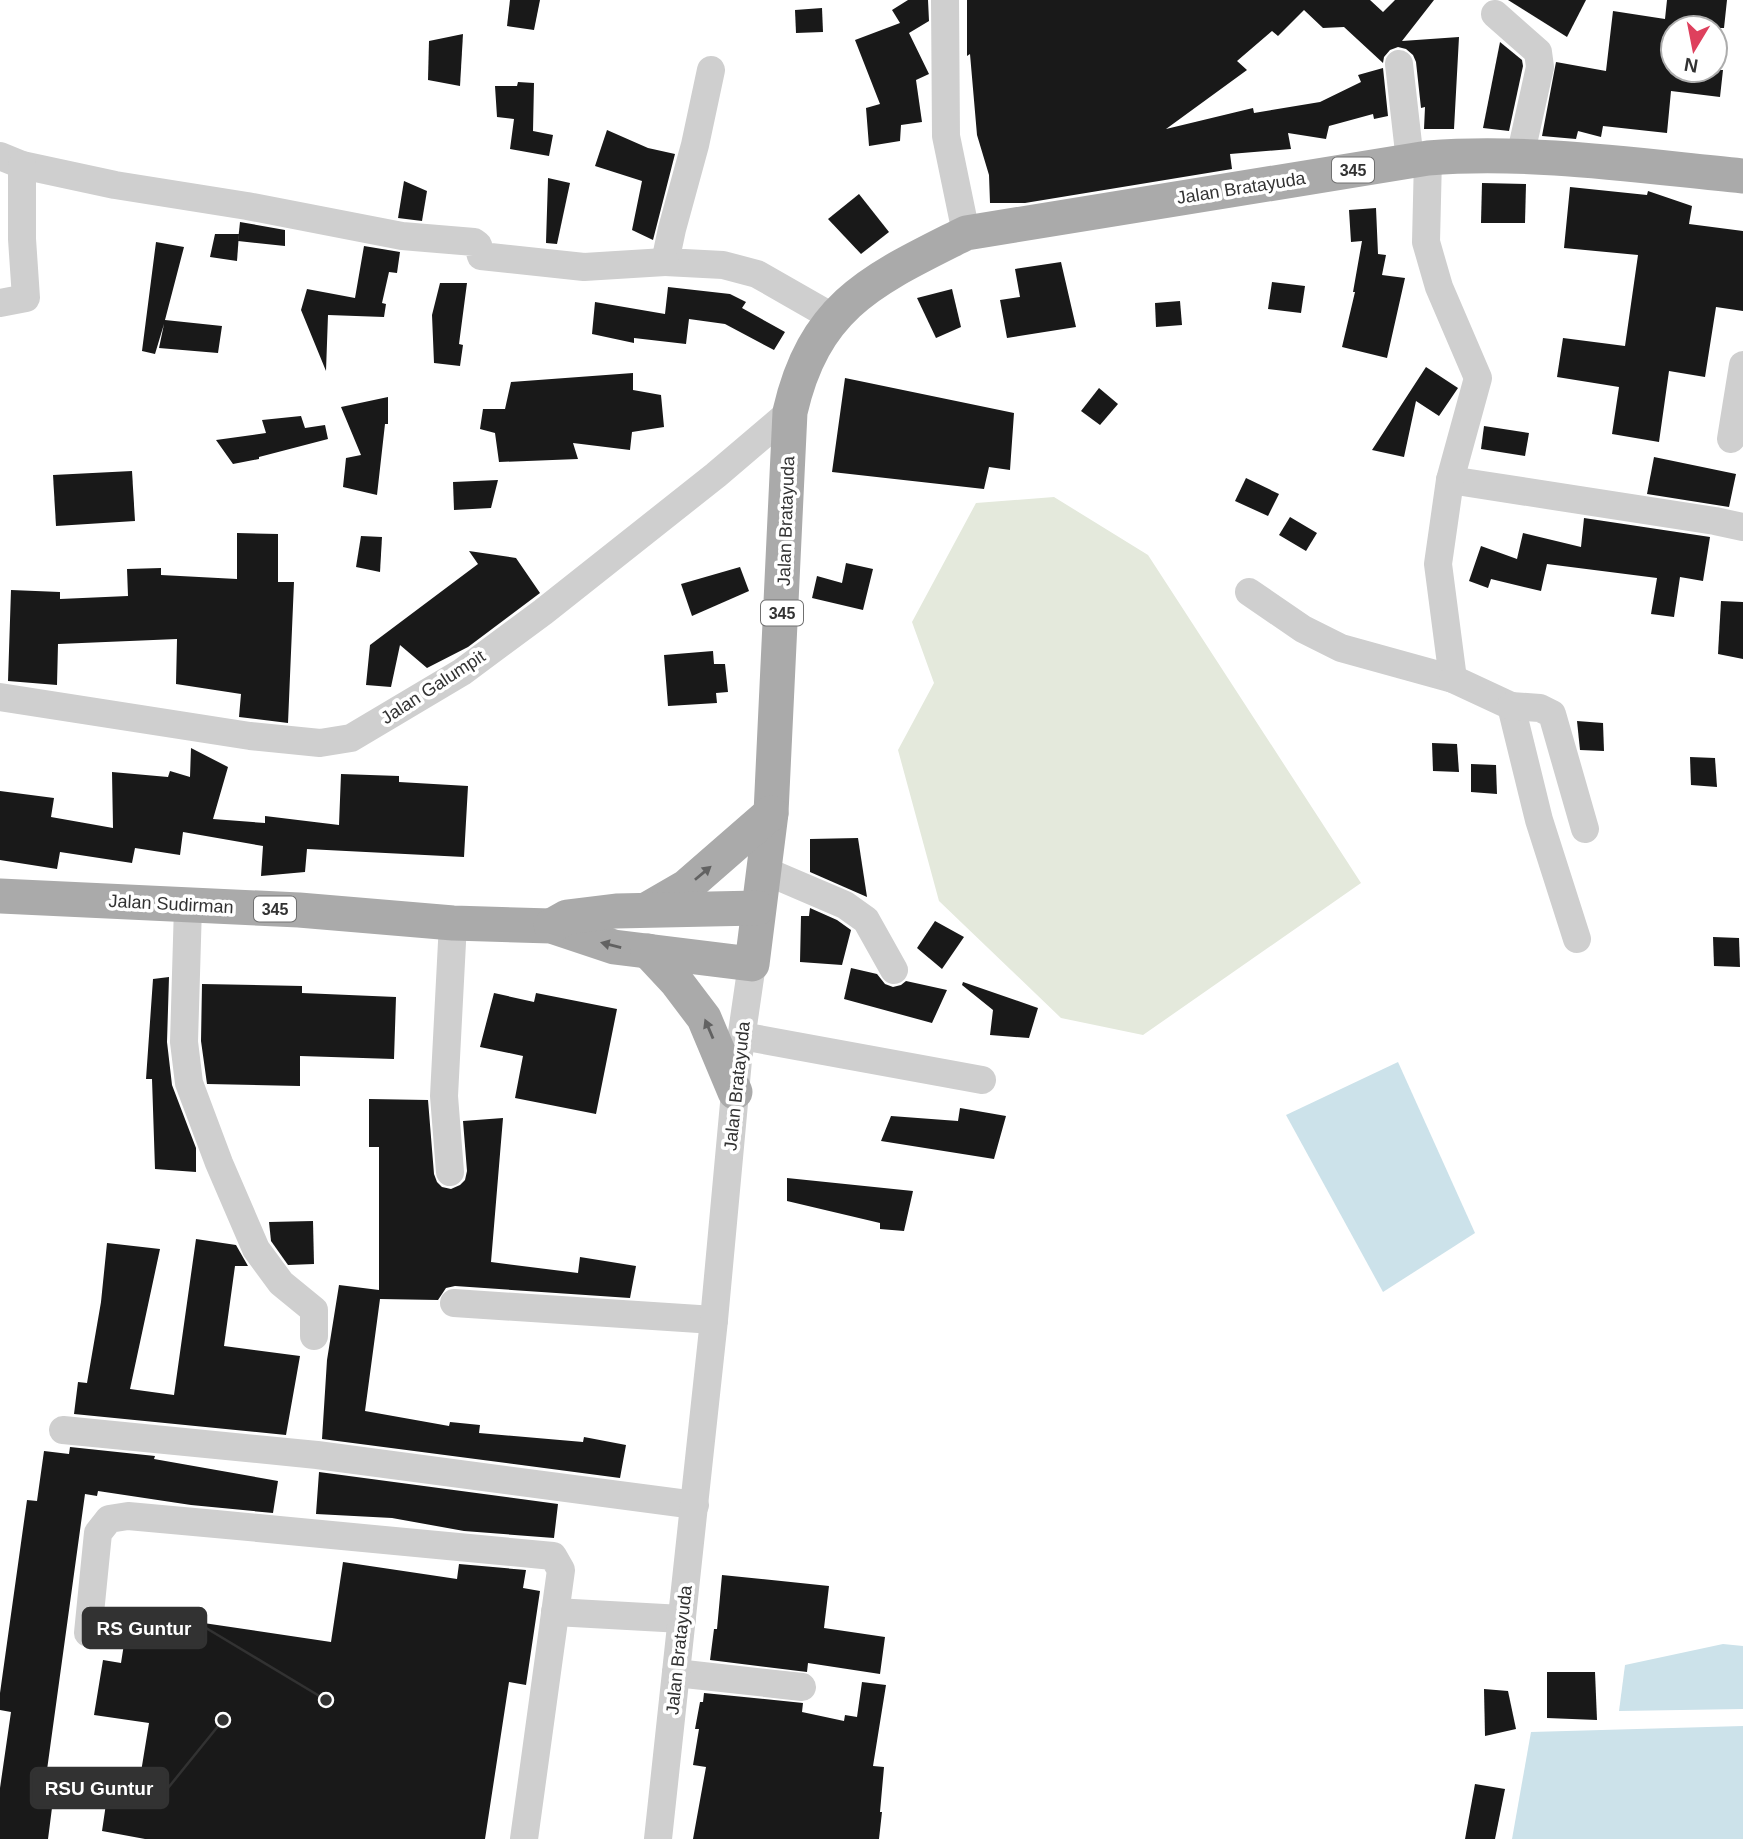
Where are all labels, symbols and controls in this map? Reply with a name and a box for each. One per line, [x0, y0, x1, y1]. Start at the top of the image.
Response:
north arrow [1659, 14, 1729, 84]
text: N [1683, 54, 1700, 77]
road number: 345 [1332, 158, 1374, 182]
street label: Jalan Bratayuda [1175, 168, 1308, 208]
street label: Jalan Bratayuda [774, 455, 798, 586]
road number: 345 [761, 600, 803, 626]
street label: Jalan Galumpit [377, 646, 489, 728]
one-way arrow [694, 866, 711, 881]
street label: Jalan Sudirman [108, 891, 234, 917]
road number: 345 [254, 897, 296, 922]
one-way arrow [600, 939, 622, 950]
one-way arrow [703, 1018, 714, 1039]
street label: Jalan Bratayuda [720, 1019, 754, 1152]
street label: Jalan Bratayuda [662, 1583, 696, 1716]
callout: RS Guntur [83, 1608, 206, 1648]
text: RS Guntur [97, 1618, 192, 1639]
callout: RSU Guntur [31, 1768, 168, 1808]
text: RSU Guntur [45, 1778, 154, 1799]

